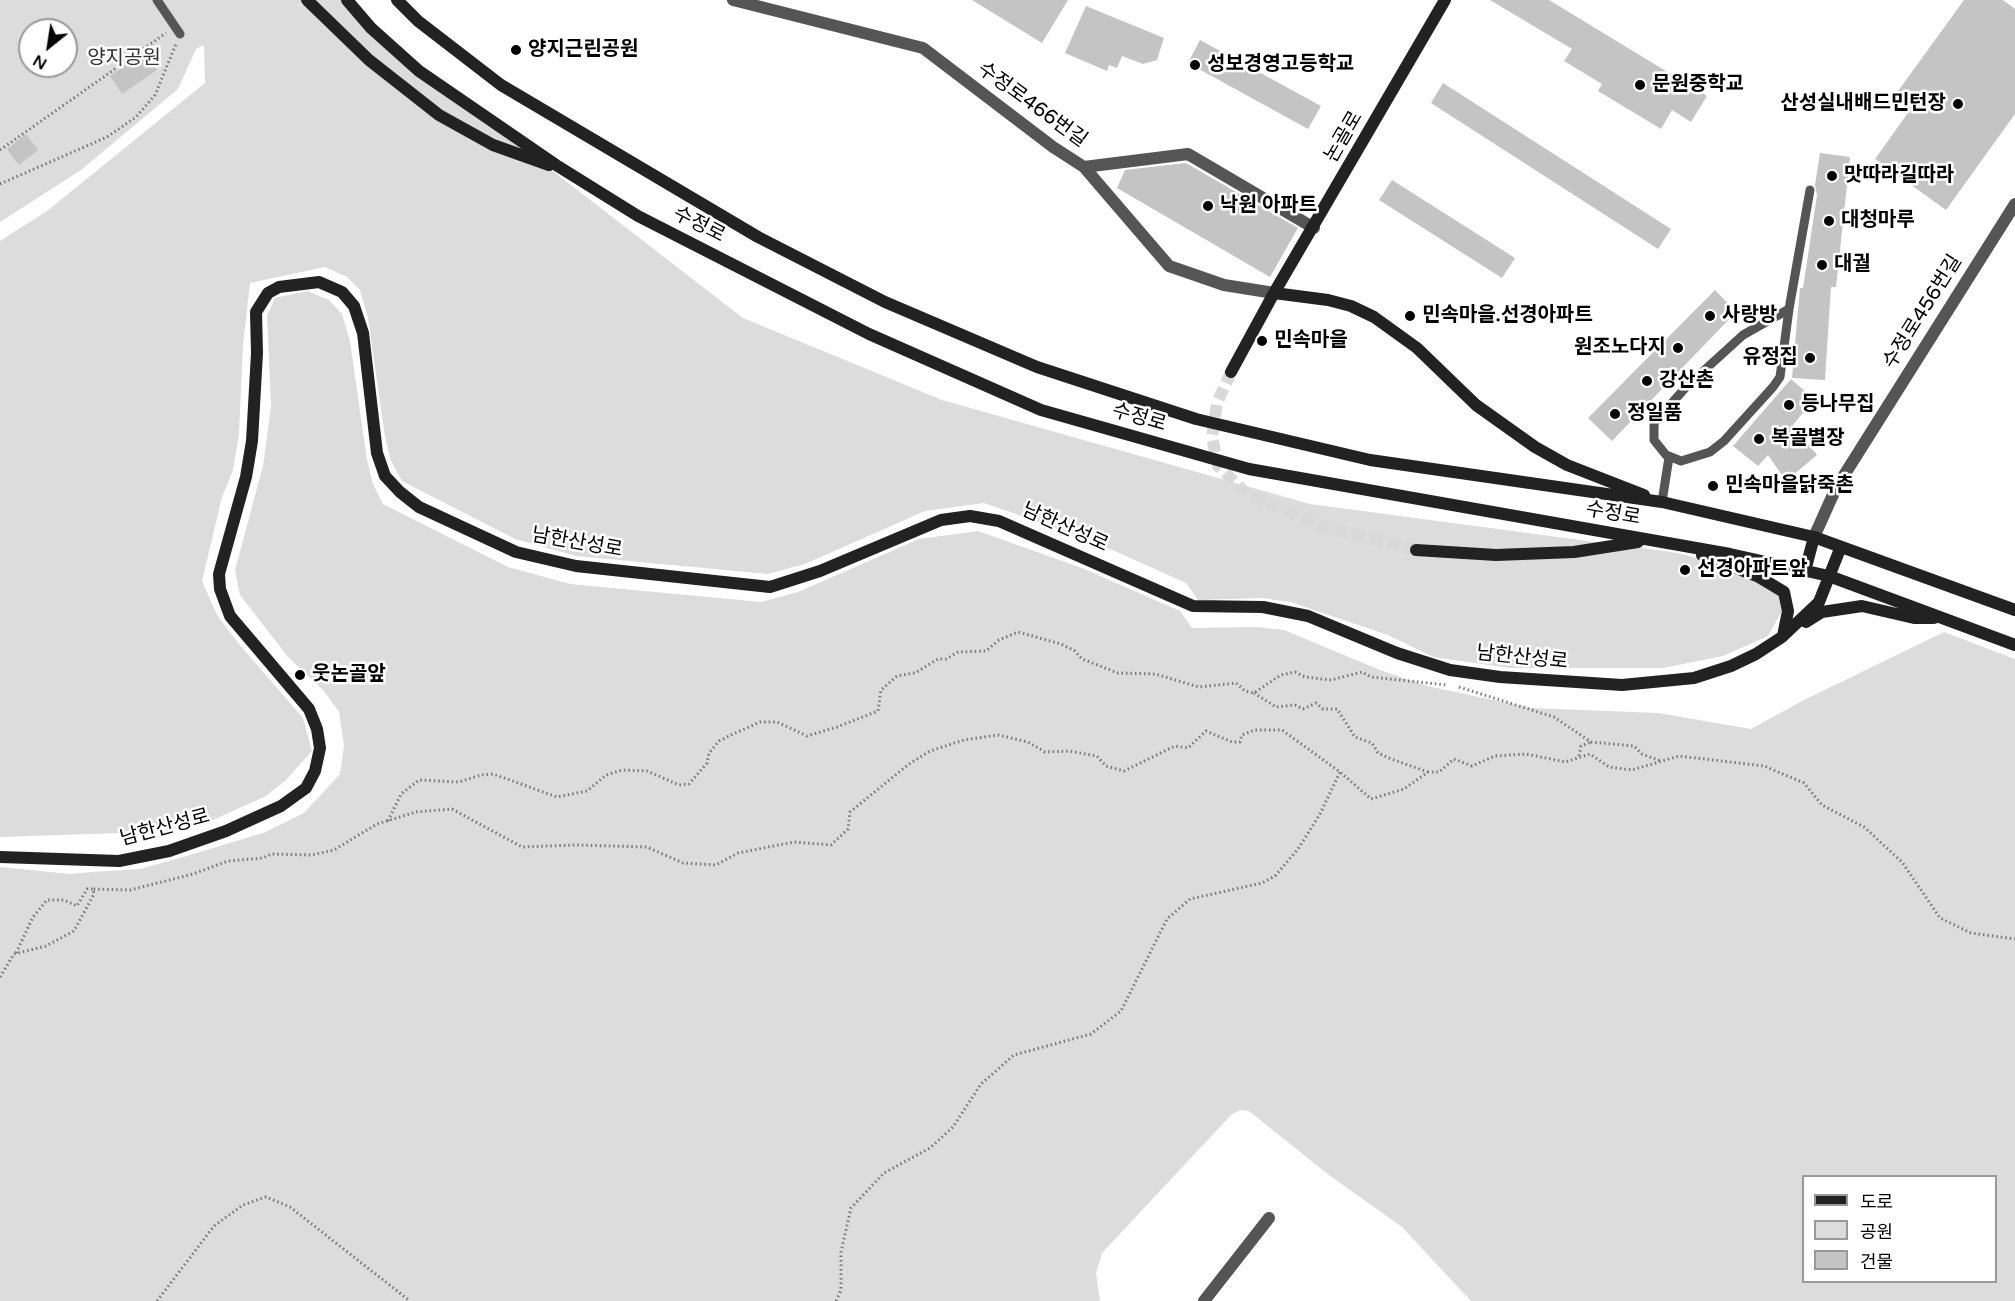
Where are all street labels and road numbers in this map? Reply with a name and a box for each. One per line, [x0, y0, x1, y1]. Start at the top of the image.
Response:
street label: 수정로466번길 [972, 57, 1092, 153]
street label: 논골로 [1320, 107, 1368, 167]
street label: 수정로 [669, 202, 729, 248]
street label: 수정로456번길 [1878, 251, 1968, 373]
street label: 수정로 [1109, 399, 1169, 437]
street label: 수정로 [1584, 497, 1642, 531]
street label: 남한산성로 [1018, 498, 1112, 558]
street label: 남한산성로 [530, 523, 624, 563]
street label: 남한산성로 [1475, 641, 1569, 675]
street label: 남한산성로 [117, 805, 213, 851]

